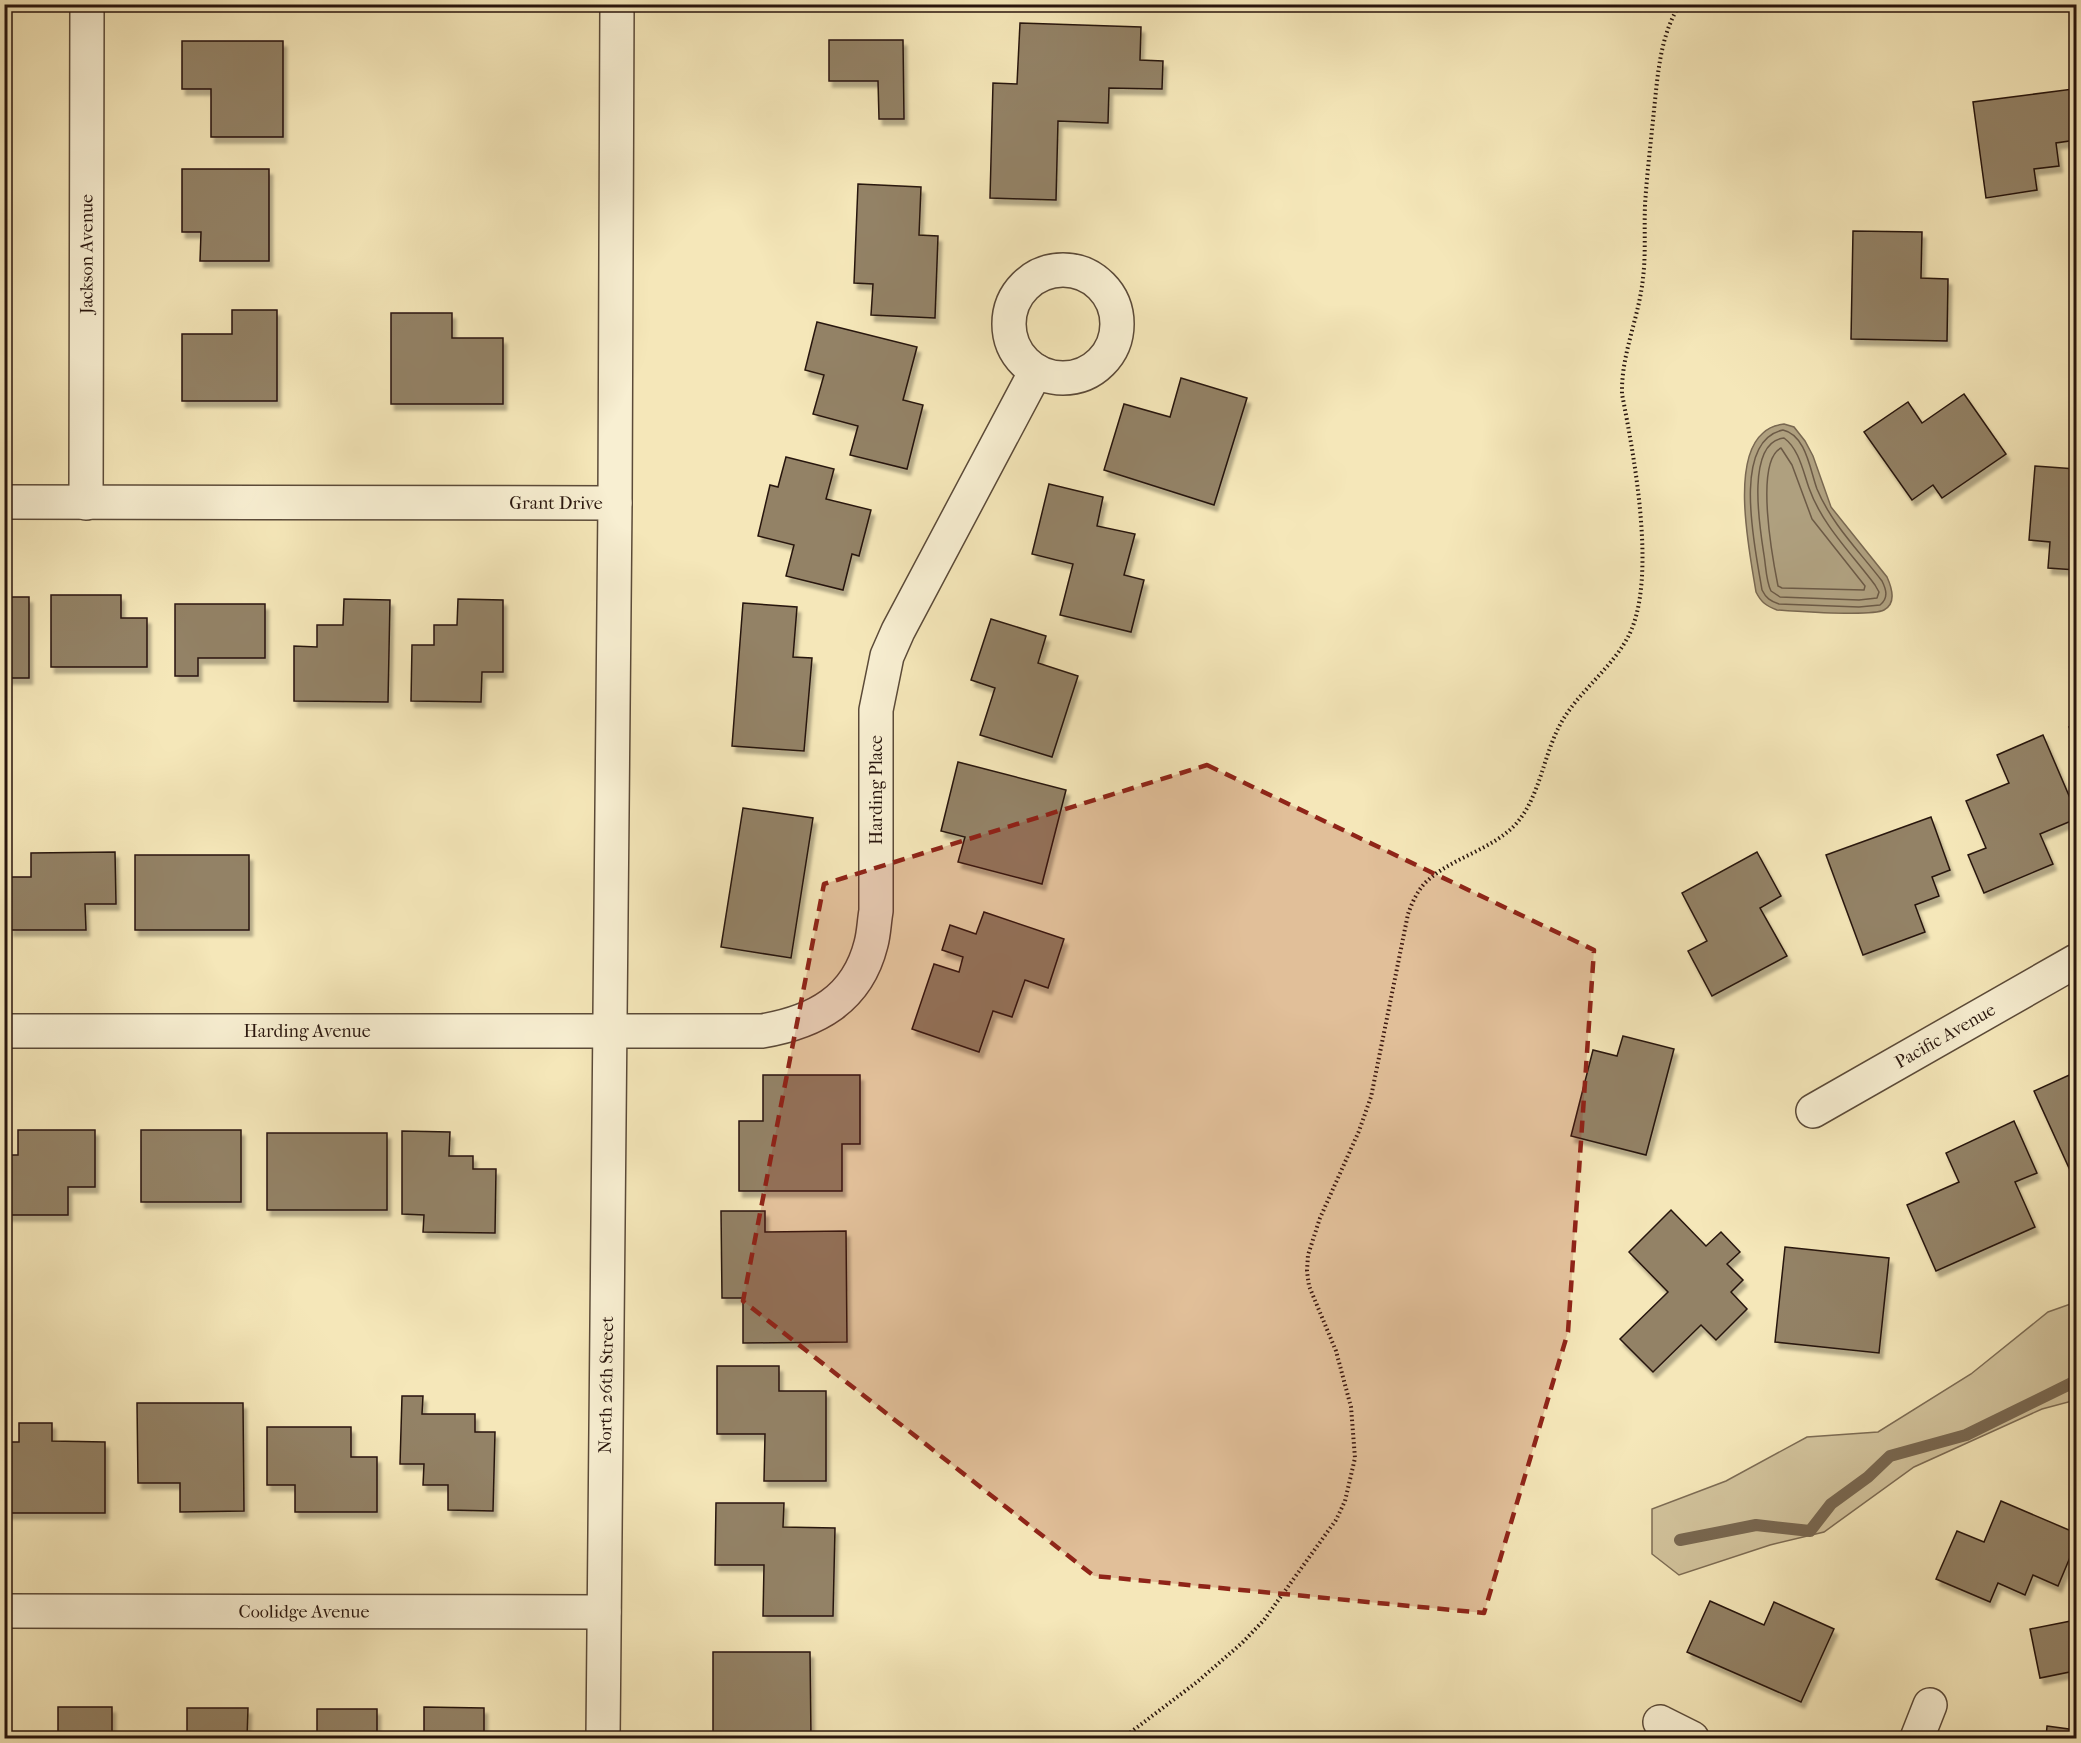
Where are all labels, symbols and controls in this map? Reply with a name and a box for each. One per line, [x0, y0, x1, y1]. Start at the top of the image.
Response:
street label: Jackson Avenue [76, 194, 98, 316]
street label: Grant Drive [509, 493, 603, 514]
street label: Harding Place [866, 735, 887, 845]
street label: Pacific Avenue [1891, 999, 1999, 1073]
street label: Harding Avenue [243, 1021, 371, 1042]
street label: North 26th Street [595, 1316, 618, 1454]
street label: Coolidge Avenue [239, 1601, 370, 1623]

